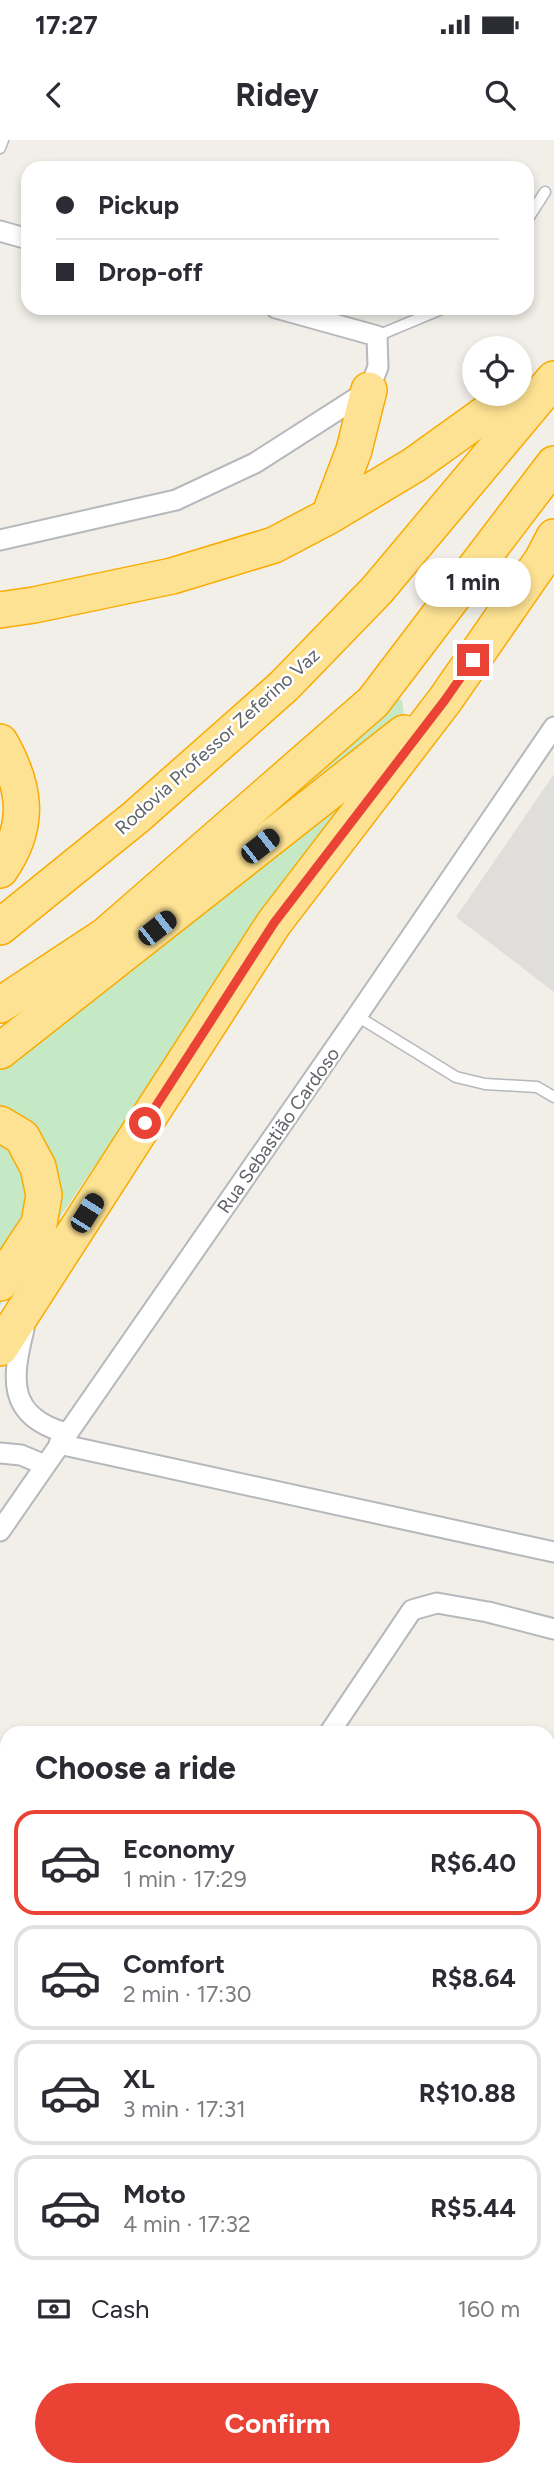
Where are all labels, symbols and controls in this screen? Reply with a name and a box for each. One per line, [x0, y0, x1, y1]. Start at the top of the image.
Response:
text: 17:27 [35, 9, 98, 41]
icon: back [35, 76, 73, 114]
text: Ridey [235, 76, 319, 114]
icon: search [481, 76, 519, 114]
text: Pickup [98, 189, 179, 221]
text: Drop-off [98, 256, 203, 288]
map controls [462, 336, 532, 406]
button: locate [462, 336, 532, 406]
callout: 1 min [415, 559, 531, 608]
text: 1 min [446, 568, 500, 596]
street label: Rodovia Professor Zeferino Vaz [110, 643, 324, 839]
route end [457, 644, 489, 676]
car [237, 825, 284, 867]
car [134, 907, 181, 949]
street label: Rua Sebastião Cardoso [212, 1043, 344, 1218]
route start [129, 1107, 161, 1139]
car [67, 1190, 108, 1236]
text: Choose a ride [35, 1749, 236, 1787]
icon: car [39, 1831, 102, 1894]
text: Economy [123, 1833, 235, 1865]
text: R$6.40 [430, 1847, 516, 1879]
text: 1 min · 17:29 [123, 1865, 247, 1893]
icon: car [39, 1946, 102, 2009]
text: Comfort [123, 1948, 225, 1980]
text: R$8.64 [431, 1962, 516, 1994]
text: 2 min · 17:30 [123, 1980, 251, 2008]
icon: car [39, 2061, 102, 2124]
text: XL [123, 2063, 155, 2095]
text: R$10.88 [419, 2077, 516, 2109]
text: 3 min · 17:31 [123, 2095, 246, 2123]
icon: car [39, 2176, 102, 2239]
text: Moto [123, 2178, 186, 2210]
text: R$5.44 [430, 2192, 516, 2224]
text: 4 min · 17:32 [123, 2210, 251, 2238]
icon: cash [35, 2290, 73, 2328]
text: Cash [91, 2293, 150, 2325]
text: 160 m [457, 2295, 520, 2323]
button: Confirm [35, 2383, 520, 2463]

